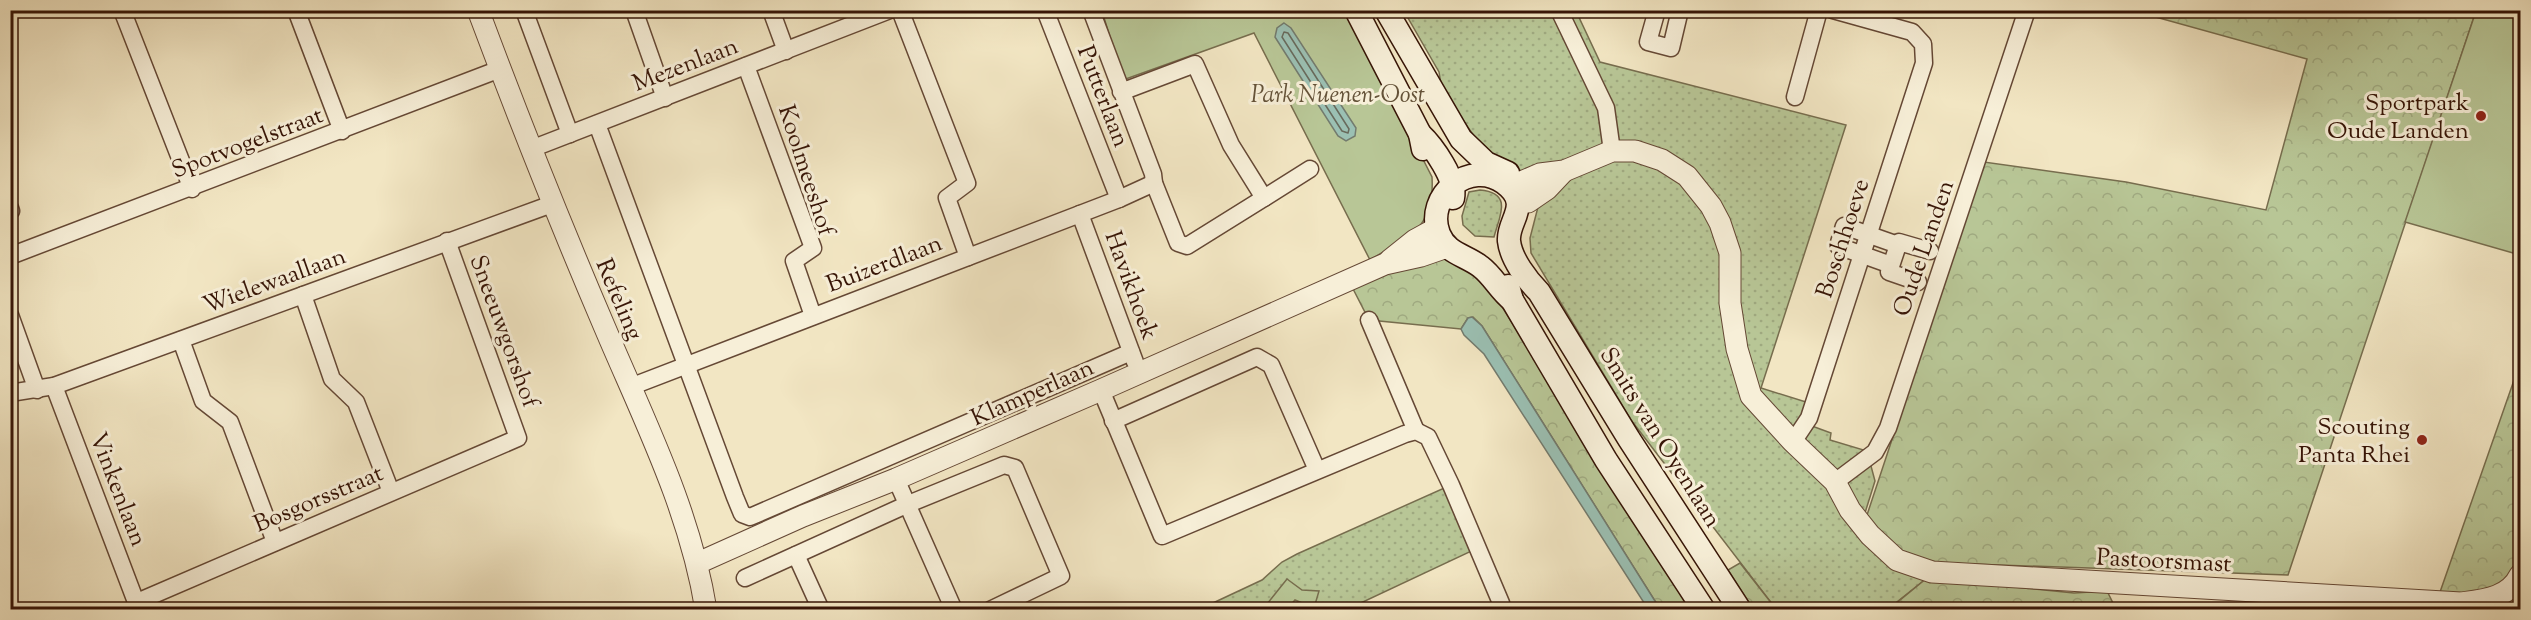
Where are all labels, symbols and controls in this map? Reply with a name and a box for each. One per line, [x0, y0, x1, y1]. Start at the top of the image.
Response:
street label: Mezenlaan [628, 30, 743, 102]
street label: Putterlaan [1067, 41, 1137, 153]
park label: Park Nuenen-Oost [1251, 79, 1425, 113]
place label: Sportpark Oude Landen [2327, 87, 2469, 149]
street label: Spotvogelstraat [167, 99, 328, 188]
street label: Koolmeeshof [768, 101, 843, 242]
marker: Sportpark Oude Landen [2474, 109, 2488, 123]
street label: Boschhoeve [1809, 175, 1879, 303]
street label: Oude Landen [1886, 176, 1964, 321]
street label: Buizerdlaan [822, 227, 948, 303]
street label: Havikhoek [1095, 227, 1165, 345]
street label: Wielewaallaan [198, 240, 351, 324]
street label: Sneeuwgorshof [460, 251, 547, 414]
street label: Refeling [586, 254, 651, 346]
street label: Smits van Oyenlaan [1590, 341, 1729, 535]
street label: Klamperlaan [966, 352, 1100, 436]
place label: Scouting Panta Rhei [2298, 411, 2410, 473]
street label: Vinkenlaan [80, 428, 154, 552]
marker: Scouting Panta Rhei [2415, 433, 2429, 447]
street label: Bosgorsstraat [249, 457, 389, 542]
street label: Pastoorsmast [2096, 541, 2232, 583]

